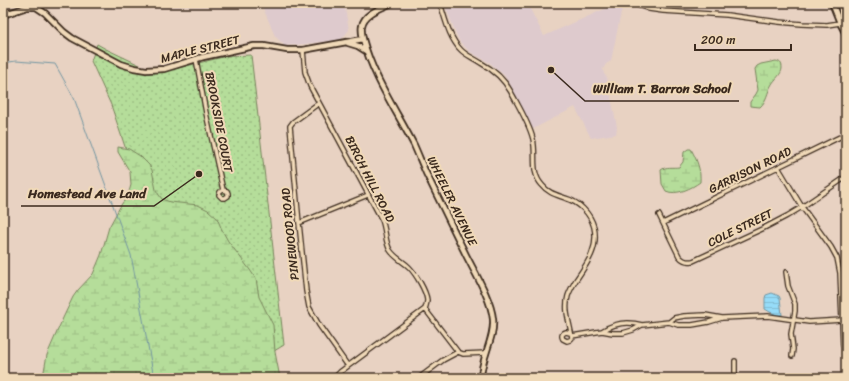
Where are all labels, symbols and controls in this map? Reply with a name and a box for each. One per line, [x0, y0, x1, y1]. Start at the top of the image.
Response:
scale bar [695, 26, 791, 52]
street label: MAPLE STREET [158, 28, 243, 69]
text: 200 m [701, 29, 735, 51]
street label: BROOKSIDE COURT [198, 70, 240, 175]
callout: William T. Barron School [585, 76, 739, 101]
text: William T. Barron School [593, 77, 733, 100]
street label: BIRCH HILL ROAD [339, 132, 401, 226]
street label: GARRISON ROAD [705, 140, 796, 200]
street label: WHEELER AVENUE [421, 152, 484, 251]
callout: Homestead Ave Land [21, 181, 154, 206]
text: Homestead Ave Land [27, 182, 147, 205]
street label: PINEWOOD ROAD [274, 187, 306, 281]
street label: COLE STREET [704, 202, 777, 253]

